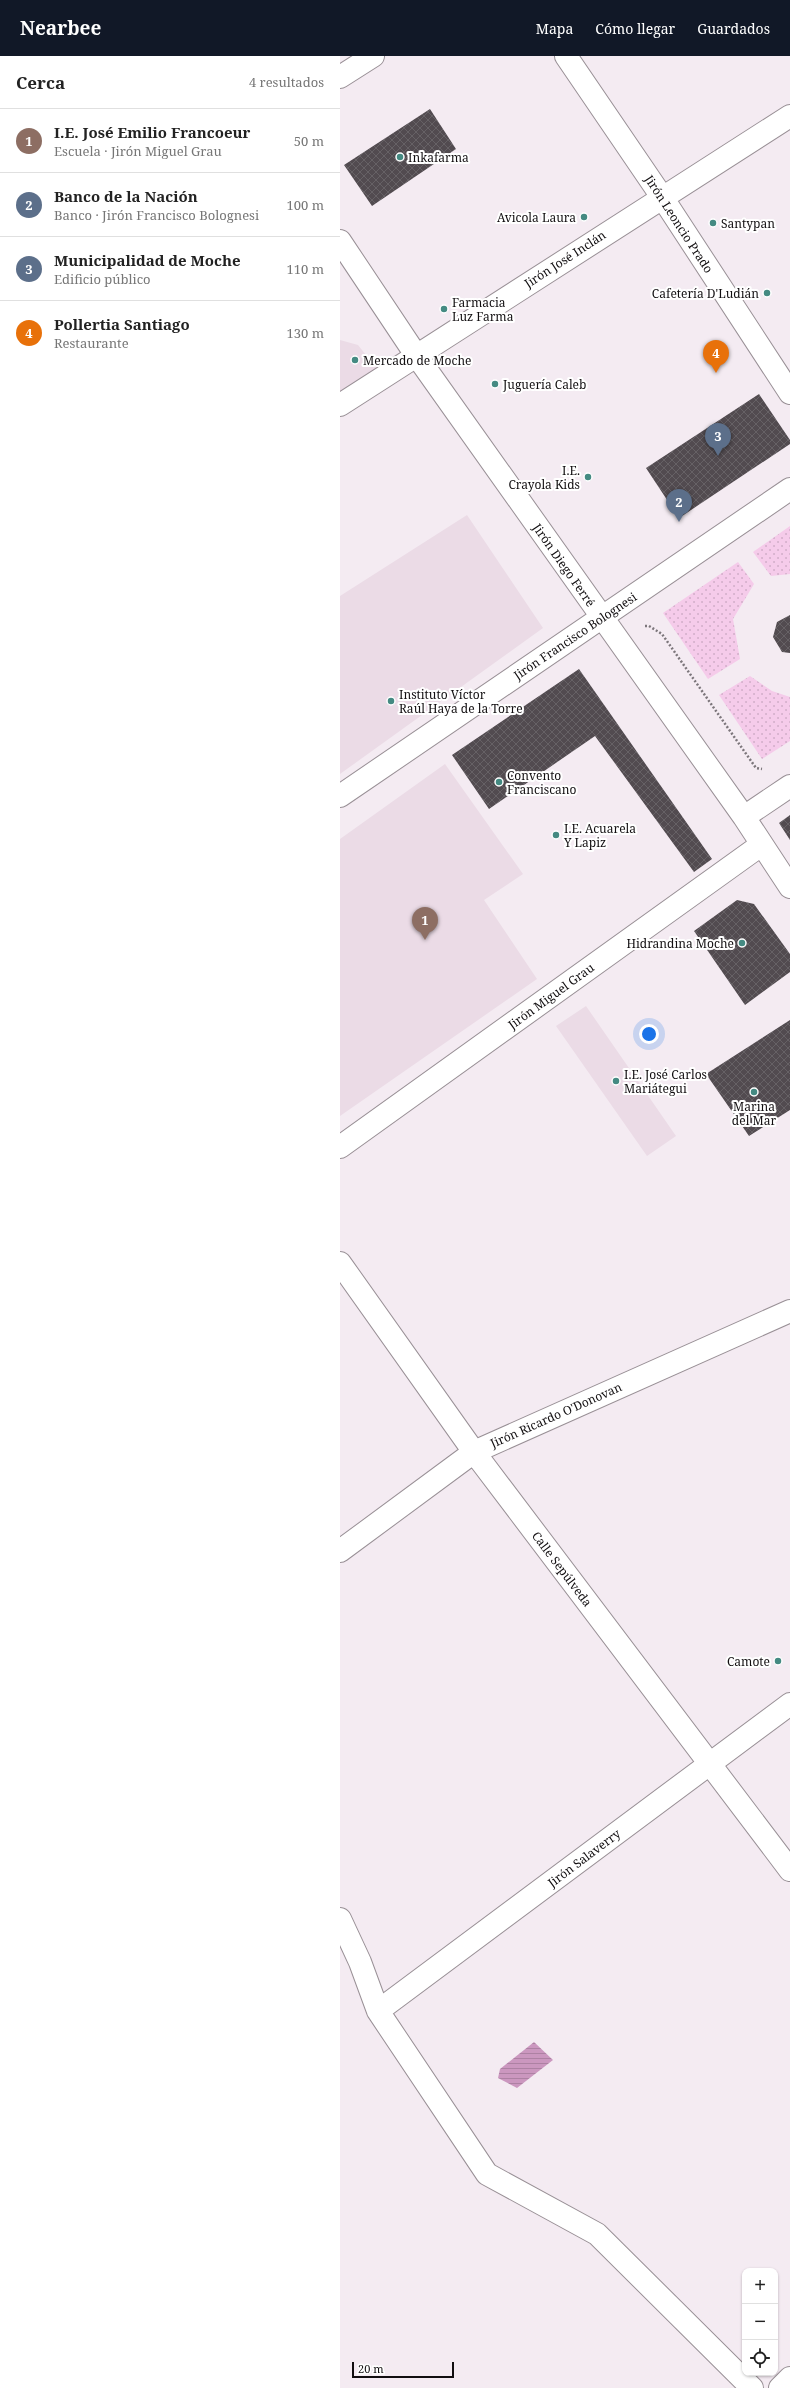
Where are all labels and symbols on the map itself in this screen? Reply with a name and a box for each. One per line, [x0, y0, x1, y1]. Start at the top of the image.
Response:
place label: Inkafarma [408, 149, 469, 166]
marker: Inkafarma [395, 152, 405, 162]
street label: Jirón Leoncio Prado [640, 171, 717, 276]
place label: Avicola Laura [497, 209, 576, 226]
marker: Avicola Laura [579, 212, 589, 222]
place label: Santypan [721, 215, 775, 232]
marker: Santypan [708, 218, 718, 228]
street label: Jirón José Inclán [520, 226, 609, 292]
place label: Cafetería D'Ludián [652, 285, 759, 302]
marker: Cafetería D'Ludián [762, 288, 772, 298]
place label: Farmacia Luz Farma [452, 294, 514, 325]
marker: Farmacia Luz Farma [439, 304, 449, 314]
pin: 4 [703, 340, 729, 373]
place label: Mercado de Moche [363, 352, 471, 369]
marker: Mercado de Moche [350, 355, 360, 365]
place label: Juguería Caleb [502, 376, 586, 393]
marker: Juguería Caleb [490, 379, 500, 389]
pin: 3 [705, 423, 731, 456]
place label: I.E. Crayola Kids [508, 462, 580, 493]
marker: I.E. Crayola Kids [583, 472, 593, 482]
pin: 2 [666, 489, 692, 522]
street label: Jirón Diego Ferré [528, 519, 599, 610]
street label: Jirón Francisco Bolognesi [509, 588, 640, 684]
place label: Instituto Víctor Raúl Haya de la Torre [399, 686, 523, 717]
marker: Instituto Víctor Raúl Haya de la Torre [386, 696, 396, 706]
place label: Convento Franciscano [507, 767, 577, 798]
marker: Convento Franciscano [494, 777, 504, 787]
place label: I.E. Acuarela Y Lapiz [563, 820, 636, 851]
marker: I.E. Acuarela Y Lapiz [551, 830, 561, 840]
pin: 1 [412, 907, 438, 940]
place label: Hidrandina Moche [626, 935, 734, 952]
marker: Hidrandina Moche [737, 938, 747, 948]
street label: Jirón Miguel Grau [504, 959, 598, 1034]
your location [639, 1024, 659, 1044]
place label: I.E. José Carlos Mariátegui [624, 1066, 707, 1097]
marker: I.E. José Carlos Mariátegui [611, 1076, 621, 1086]
marker: Marina del Mar [749, 1087, 759, 1097]
place label: Marina del Mar [732, 1098, 776, 1129]
street label: Jirón Ricardo O'Donovan [487, 1378, 625, 1452]
street label: Calle Sepúlveda [528, 1528, 596, 1610]
place label: Camote [727, 1653, 770, 1670]
marker: Camote [773, 1656, 783, 1666]
street label: Jirón Salaverry [543, 1825, 624, 1892]
scale bar [352, 2360, 454, 2379]

